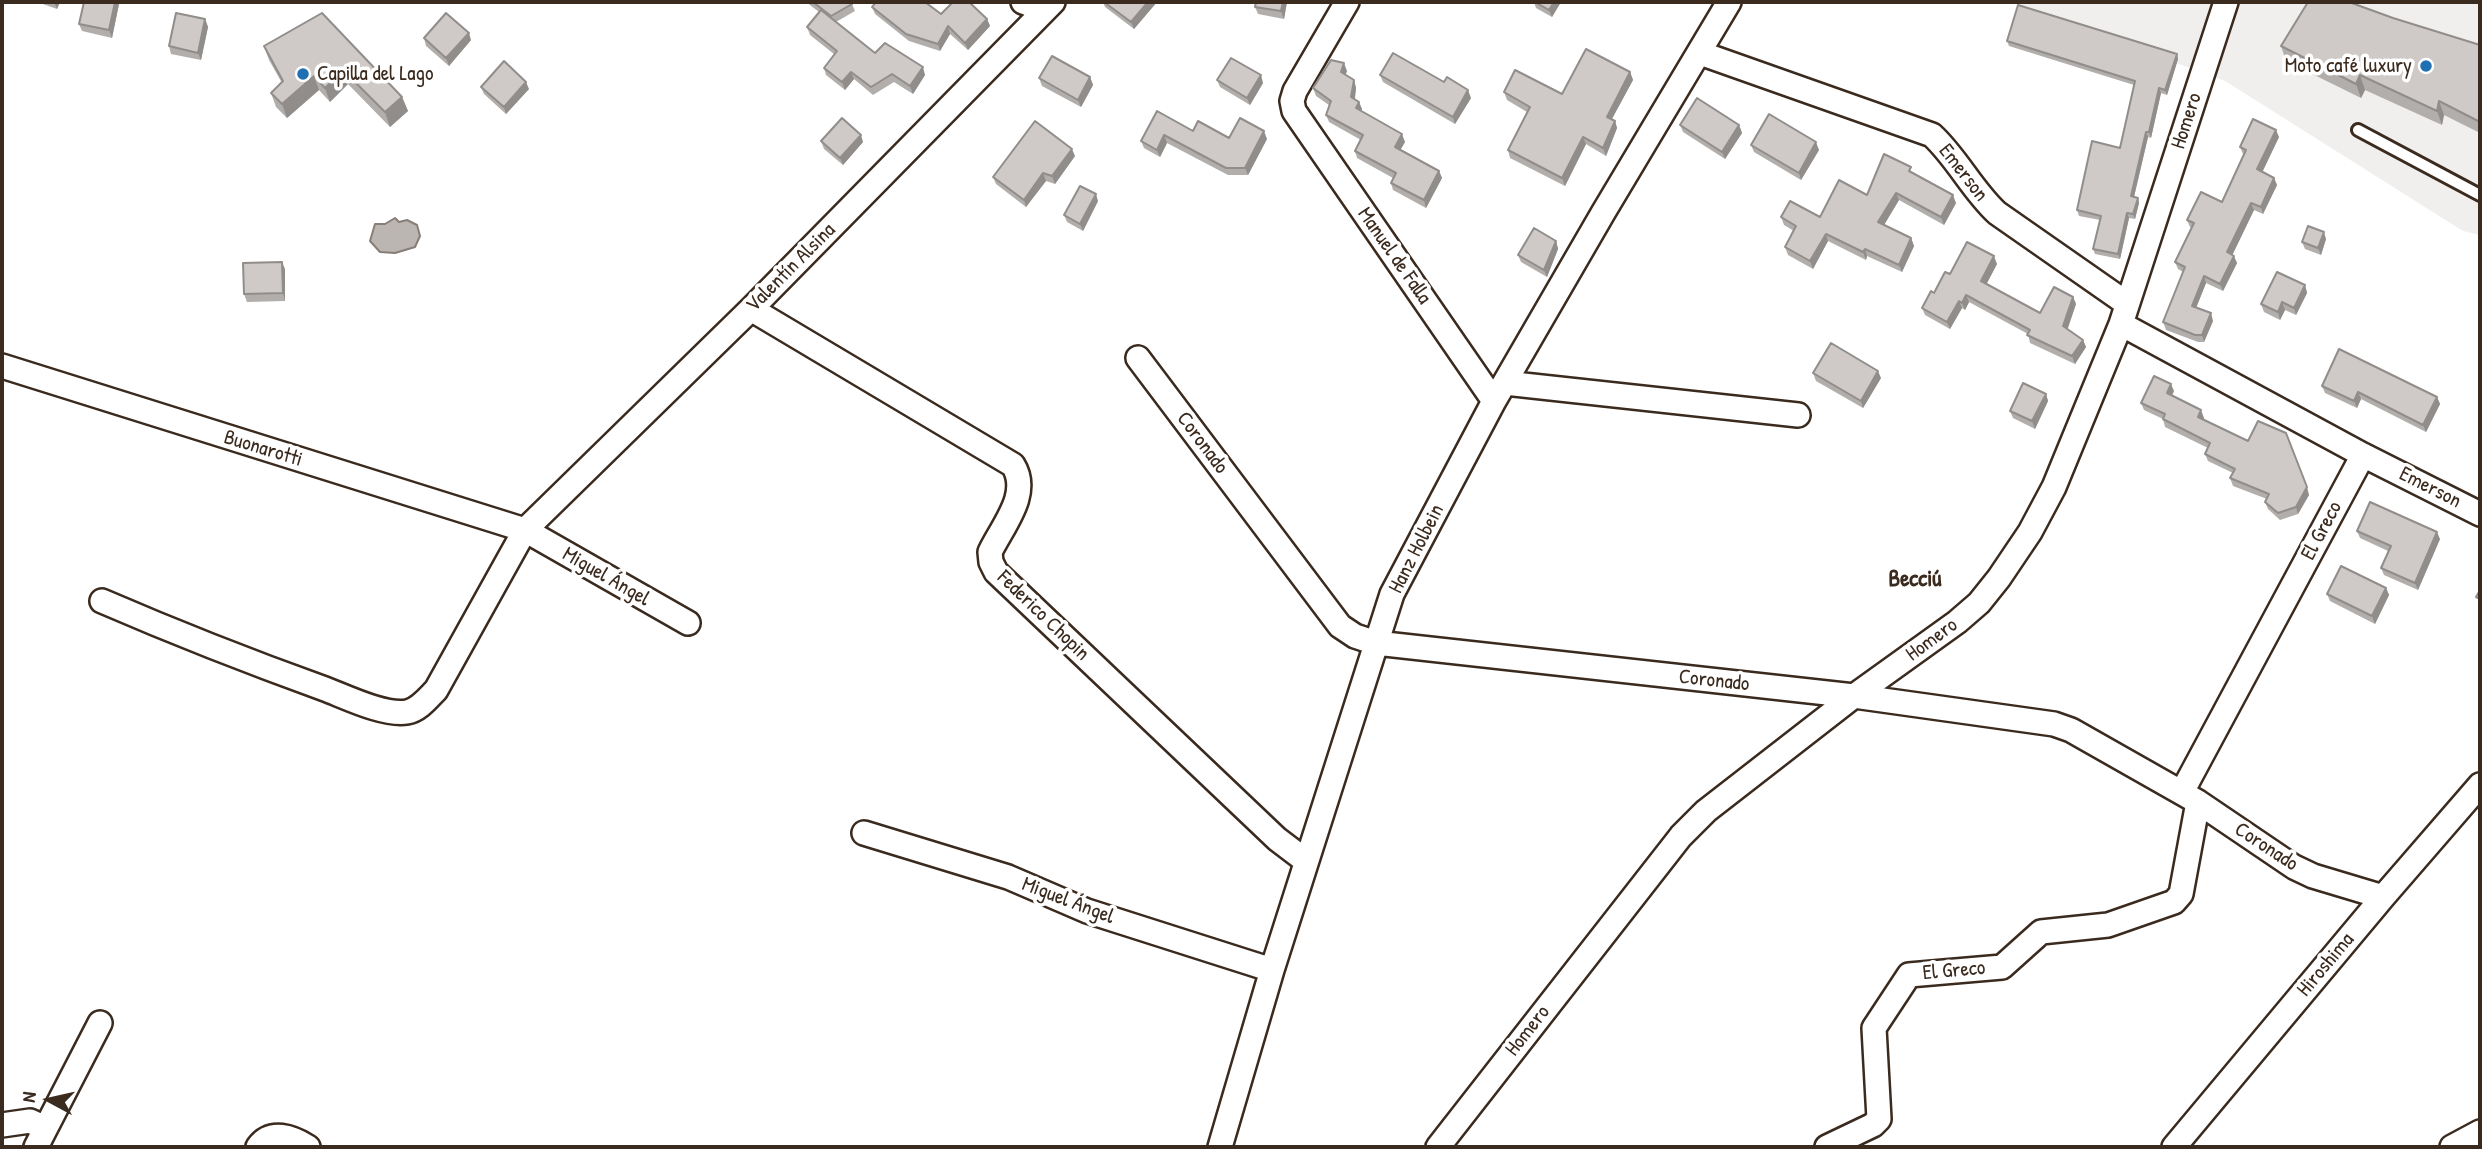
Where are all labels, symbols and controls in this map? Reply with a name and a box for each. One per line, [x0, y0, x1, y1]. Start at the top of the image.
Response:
place label: Moto café luxury [2285, 53, 2412, 79]
marker: Moto café luxury [2418, 58, 2434, 74]
place label: Capilla del Lago [317, 61, 433, 87]
marker: Capilla del Lago [295, 66, 311, 82]
street label: Homero [2166, 90, 2208, 152]
street label: Emerson [1933, 139, 1993, 207]
street label: Manuel de Falla [1352, 203, 1436, 309]
street label: Valentín Alsina [741, 218, 841, 318]
street label: Coronado [1171, 407, 1233, 479]
street label: Buonarotti [221, 425, 305, 473]
street label: Emerson [2395, 462, 2465, 514]
street label: El Greco [2296, 497, 2348, 565]
street label: Hanz Holbein [1384, 500, 1450, 598]
street label: Miguel Ángel [558, 542, 654, 612]
street label: Federico Chopin [991, 566, 1095, 666]
district label: Becciú [1888, 566, 1942, 594]
street label: Homero [1901, 613, 1963, 667]
street label: Coronado [1677, 665, 1751, 697]
street label: Coronado [2229, 817, 2303, 877]
street label: Miguel Ángel [1018, 872, 1118, 930]
street label: Hiroshima [2292, 928, 2360, 1002]
street label: El Greco [1922, 956, 1986, 986]
street label: Homero [1500, 1001, 1556, 1061]
north arrow [14, 1065, 84, 1135]
text: N [15, 1090, 42, 1104]

